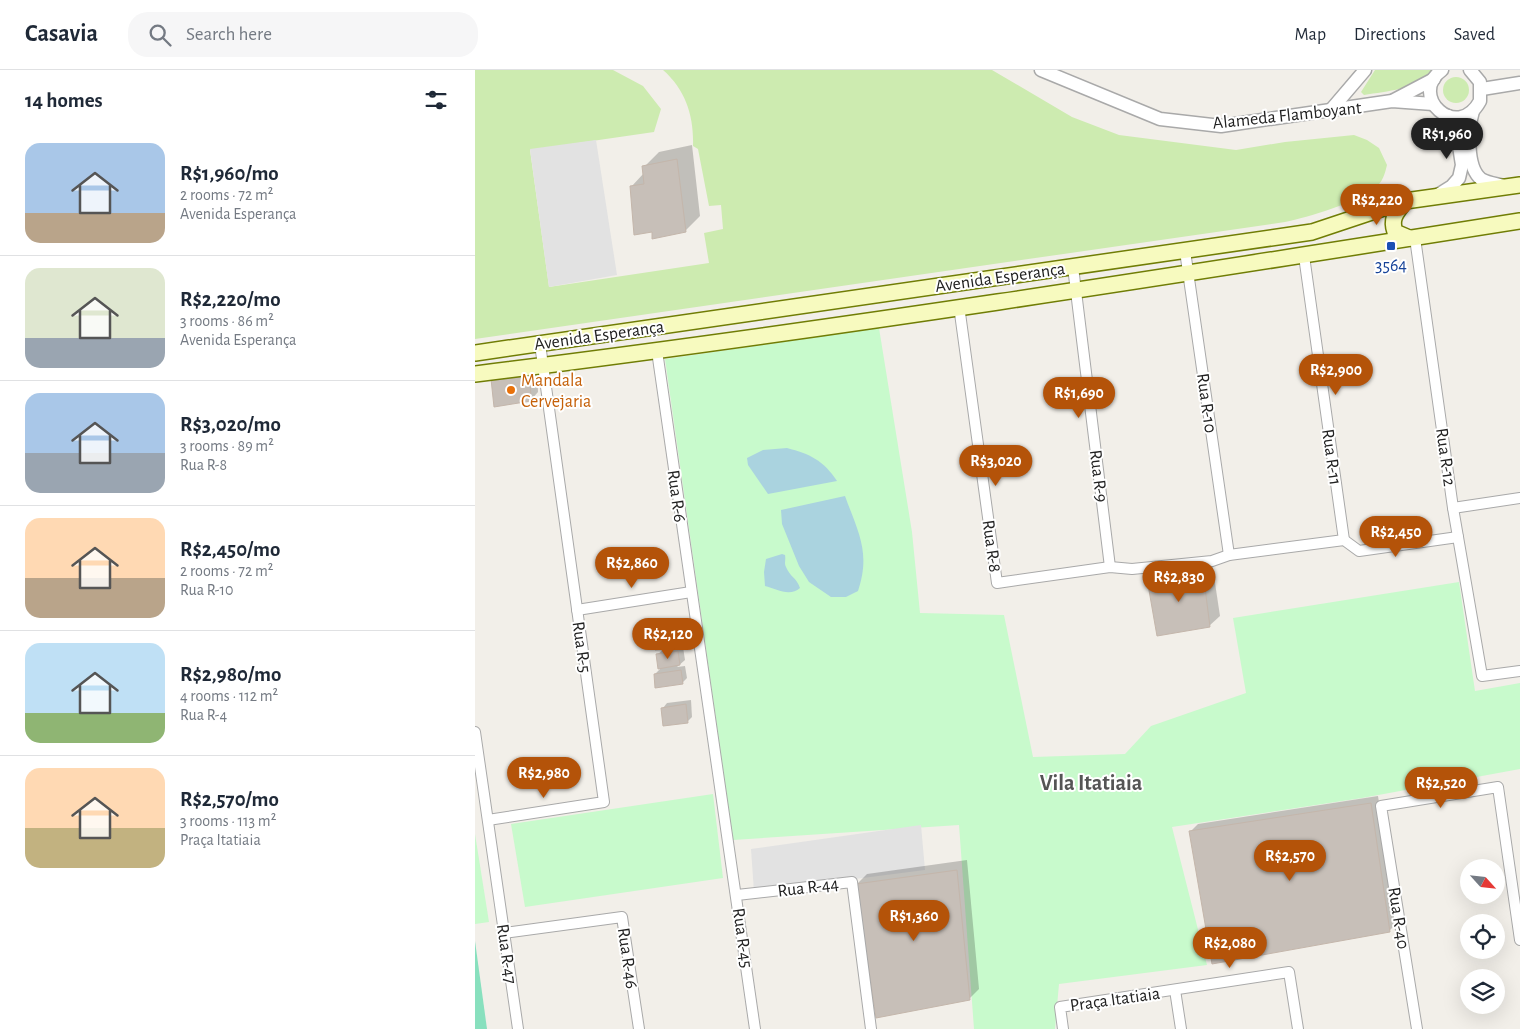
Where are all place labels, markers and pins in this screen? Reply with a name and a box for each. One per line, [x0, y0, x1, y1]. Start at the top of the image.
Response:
pin: R$1,960 [1401, 118, 1493, 160]
pin: R$2,220 [1331, 184, 1423, 226]
marker: 3564 [1385, 240, 1397, 252]
place label: 3564 [1375, 257, 1407, 275]
pin: R$2,900 [1290, 354, 1382, 396]
place label: Mandala Cervejaria [521, 372, 591, 411]
pin: R$1,690 [1033, 376, 1125, 419]
marker: Mandala Cervejaria [505, 384, 517, 396]
pin: R$3,020 [950, 444, 1042, 487]
pin: R$2,450 [1350, 516, 1442, 558]
pin: R$2,860 [586, 546, 678, 589]
pin: R$2,830 [1133, 560, 1225, 603]
pin: R$2,120 [622, 618, 714, 660]
pin: R$2,980 [498, 756, 590, 799]
pin: R$2,520 [1395, 766, 1487, 809]
pin: R$2,570 [1244, 840, 1336, 882]
pin: R$1,360 [868, 900, 960, 942]
pin: R$2,080 [1184, 926, 1276, 969]

